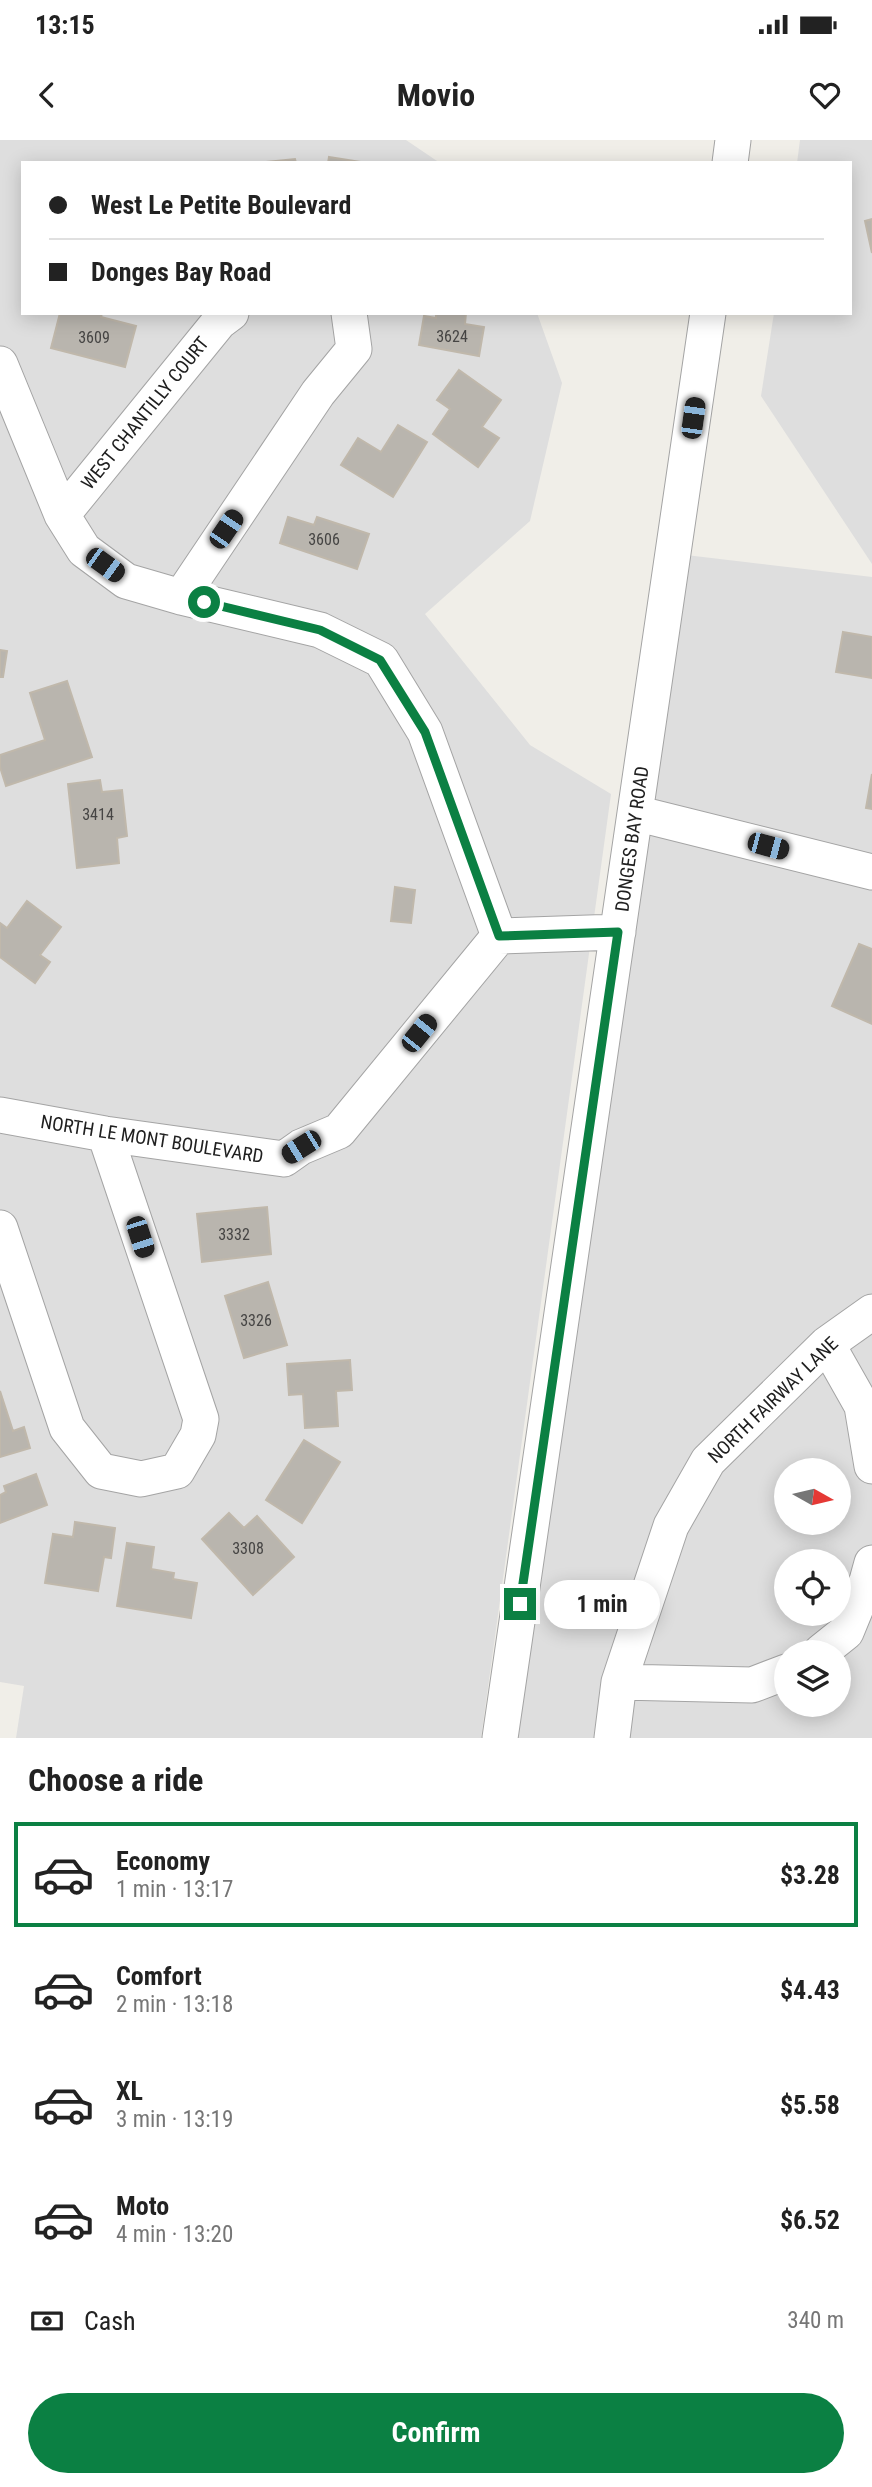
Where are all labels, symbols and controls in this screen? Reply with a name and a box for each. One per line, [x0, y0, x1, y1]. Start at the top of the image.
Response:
text: 13:15 [35, 10, 95, 40]
icon: back [28, 76, 66, 114]
text: Movio [397, 76, 475, 114]
icon: heart [806, 76, 844, 114]
text: West Le Petite Boulevard [91, 190, 351, 220]
text: Donges Bay Road [91, 257, 271, 287]
house number: 3624 [436, 327, 468, 346]
house number: 3609 [78, 328, 110, 347]
street label: WEST CHANTILLY COURT [76, 332, 214, 494]
car [680, 396, 707, 440]
car [206, 506, 247, 552]
house number: 3606 [308, 530, 340, 549]
car [82, 544, 129, 586]
route start [188, 586, 220, 618]
street label: DONGES BAY ROAD [610, 765, 654, 913]
house number: 3414 [82, 805, 114, 824]
car [745, 830, 792, 862]
car [398, 1010, 441, 1056]
street label: NORTH LE MONT BOULEVARD [39, 1110, 265, 1168]
car [278, 1127, 325, 1167]
car [124, 1214, 157, 1260]
house number: 3332 [218, 1225, 250, 1244]
house number: 3326 [240, 1311, 272, 1330]
street label: NORTH FAIRWAY LANE [703, 1332, 843, 1468]
north arrow [774, 1458, 850, 1535]
map controls [774, 1458, 851, 1717]
house number: 3308 [232, 1539, 264, 1558]
button: locate [774, 1549, 851, 1626]
callout: 1 min [544, 1580, 660, 1628]
route end [504, 1588, 536, 1620]
text: 1 min [576, 1591, 628, 1618]
button: layers [774, 1640, 851, 1717]
text: Choose a ride [28, 1761, 203, 1799]
icon: car [32, 1843, 95, 1906]
text: Economy [116, 1846, 210, 1876]
text: $3.28 [780, 1860, 840, 1890]
text: 1 min · 13:17 [116, 1876, 233, 1903]
icon: car [32, 1958, 95, 2021]
text: Comfort [116, 1961, 202, 1991]
text: $4.43 [780, 1975, 840, 2005]
text: 2 min · 13:18 [116, 1991, 233, 2018]
icon: car [32, 2073, 95, 2136]
text: XL [116, 2076, 143, 2106]
text: $5.58 [780, 2090, 840, 2120]
text: 3 min · 13:19 [116, 2106, 233, 2133]
icon: car [32, 2188, 95, 2251]
text: Moto [116, 2191, 169, 2221]
text: $6.52 [780, 2205, 840, 2235]
text: 4 min · 13:20 [116, 2221, 233, 2248]
icon: cash [28, 2302, 66, 2340]
text: Cash [84, 2306, 136, 2336]
text: 340 m [787, 2307, 844, 2334]
button: Confirm [28, 2393, 844, 2473]

